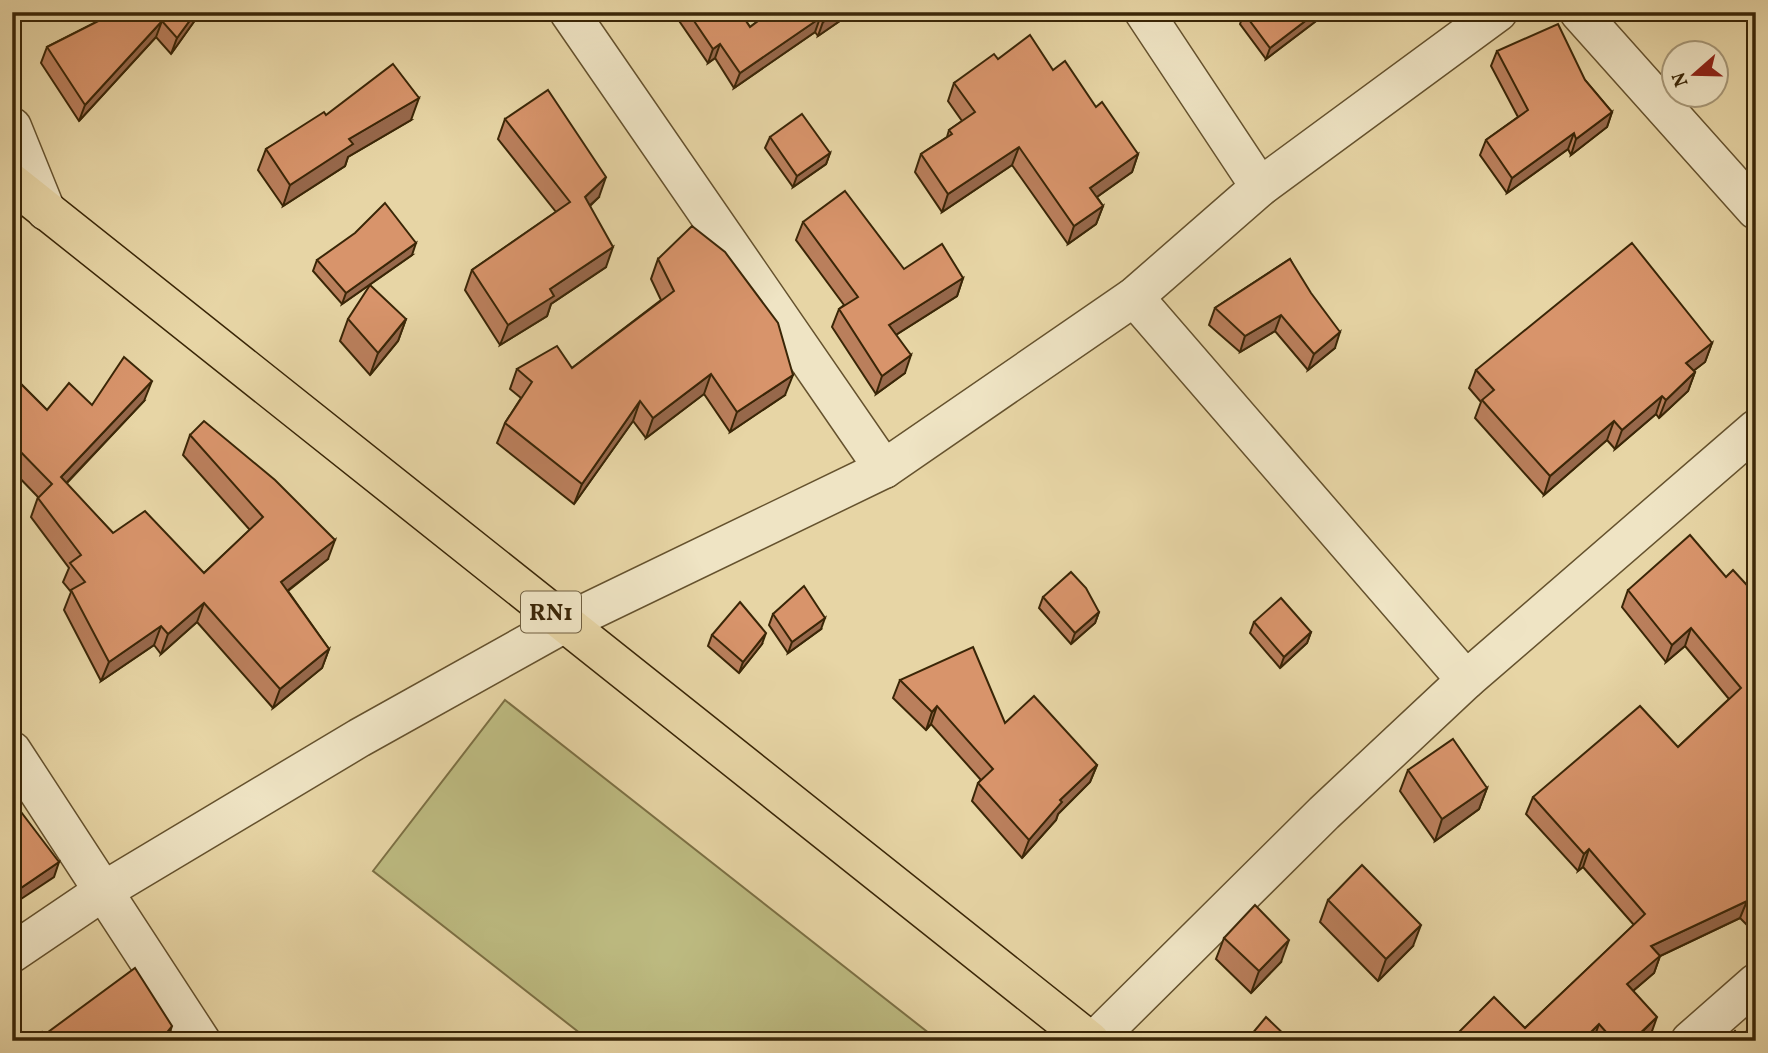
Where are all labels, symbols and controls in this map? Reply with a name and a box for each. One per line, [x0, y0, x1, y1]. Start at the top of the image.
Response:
north arrow [1660, 38, 1730, 108]
text: N [1666, 68, 1695, 90]
road number: RN1 [521, 592, 581, 632]

